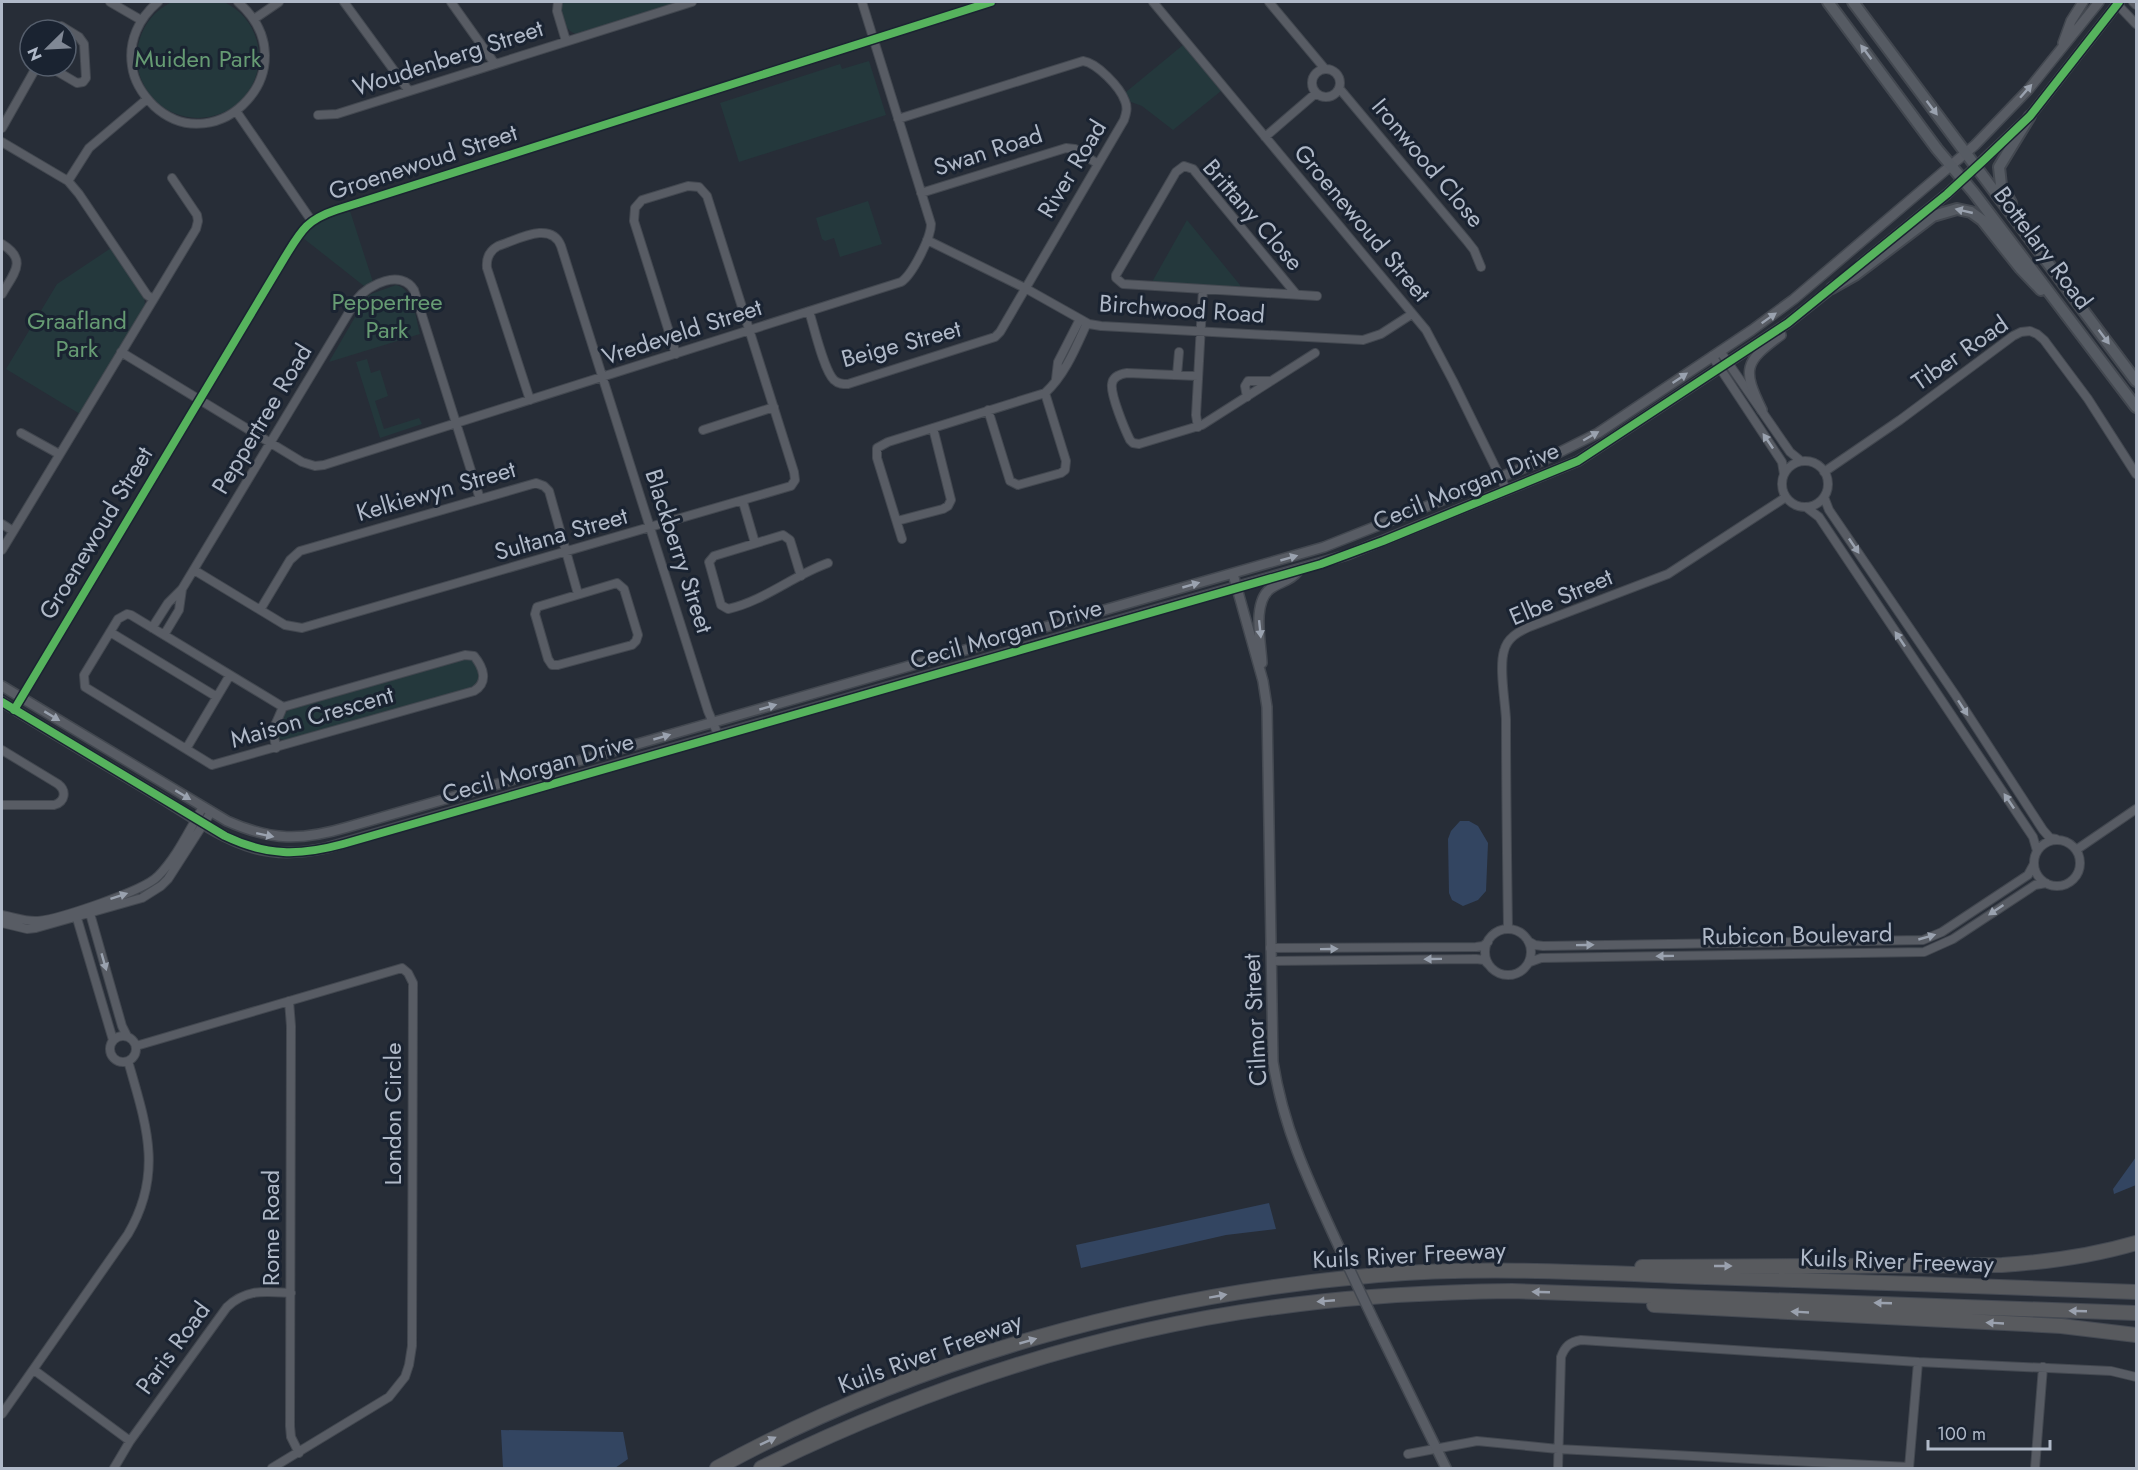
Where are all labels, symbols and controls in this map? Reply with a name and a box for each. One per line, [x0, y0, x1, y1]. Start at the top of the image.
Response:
street label: Woudenberg Street [348, 10, 548, 105]
north arrow [18, 18, 78, 78]
park label: Muiden Park [135, 41, 262, 76]
text: N [22, 43, 48, 64]
one-way arrow [1860, 45, 1872, 60]
one-way arrow [2019, 84, 2033, 99]
street label: Ironwood Close [1364, 90, 1493, 235]
one-way arrow [1925, 100, 1938, 116]
street label: River Road [1028, 113, 1115, 225]
street label: Groenewoud Street [324, 114, 522, 209]
street label: Swan Road [929, 116, 1047, 185]
street label: Groenewoud Street [1286, 136, 1439, 309]
street label: Brittany Close [1195, 151, 1312, 278]
street label: Bottelary Road [1986, 179, 2101, 317]
one-way arrow [1955, 206, 1973, 216]
park label: Peppertree Park [331, 284, 443, 347]
street label: Birchwood Road [1098, 285, 1266, 332]
street label: Vredeveld Street [597, 289, 767, 374]
park label: Graafland Park [27, 303, 127, 366]
street label: Tiber Road [1904, 307, 2015, 399]
street label: Beige Street [837, 311, 965, 376]
one-way arrow [1760, 312, 1776, 324]
one-way arrow [2098, 330, 2110, 345]
street label: Peppertree Road [203, 337, 320, 501]
one-way arrow [1671, 372, 1687, 384]
one-way arrow [1583, 431, 1600, 441]
street label: Cecil Morgan Drive [1367, 432, 1564, 539]
one-way arrow [1762, 433, 1774, 449]
street label: Groenewoud Street [30, 439, 161, 626]
street label: Kelkiewyn Street [352, 451, 520, 530]
street label: Blackberry Street [636, 464, 723, 638]
street label: Sultana Street [490, 498, 632, 569]
one-way arrow [1848, 538, 1859, 555]
one-way arrow [1280, 553, 1298, 562]
street label: Elbe Street [1504, 559, 1618, 634]
one-way arrow [1182, 580, 1200, 590]
street label: Cecil Morgan Drive [906, 589, 1106, 678]
one-way arrow [1255, 619, 1265, 638]
one-way arrow [1895, 630, 1906, 647]
street label: Maison Crescent [226, 676, 398, 757]
one-way arrow [1958, 699, 1969, 716]
one-way arrow [759, 701, 777, 711]
one-way arrow [44, 711, 61, 721]
street label: Cecil Morgan Drive [438, 723, 638, 812]
one-way arrow [653, 732, 671, 741]
one-way arrow [175, 790, 191, 801]
one-way arrow [2004, 793, 2015, 809]
one-way arrow [256, 830, 274, 840]
one-way arrow [110, 891, 128, 901]
one-way arrow [1987, 905, 2004, 916]
street label: Rubicon Boulevard [1701, 915, 1893, 954]
one-way arrow [1918, 932, 1936, 942]
one-way arrow [1576, 941, 1595, 950]
one-way arrow [1319, 944, 1338, 954]
one-way arrow [1656, 951, 1675, 961]
one-way arrow [100, 953, 109, 971]
street label: Cilmor Street [1234, 953, 1275, 1087]
one-way arrow [1424, 954, 1443, 964]
street label: London Circle [375, 1043, 410, 1186]
street label: Rome Road [253, 1170, 288, 1286]
street label: Kuils River Freeway [1311, 1232, 1507, 1277]
street label: Kuils River Freeway [1800, 1240, 1995, 1281]
one-way arrow [1713, 1261, 1732, 1271]
one-way arrow [1532, 1287, 1551, 1297]
one-way arrow [1208, 1291, 1227, 1300]
street label: Paris Road [127, 1294, 218, 1401]
one-way arrow [1316, 1296, 1335, 1306]
one-way arrow [1874, 1299, 1893, 1308]
street label: Kuils River Freeway [833, 1303, 1027, 1402]
one-way arrow [2069, 1306, 2088, 1316]
one-way arrow [1790, 1308, 1809, 1317]
one-way arrow [1985, 1318, 2004, 1327]
one-way arrow [1019, 1336, 1037, 1345]
scale bar [1928, 1413, 2050, 1451]
text: 100 m [1937, 1421, 1986, 1447]
one-way arrow [760, 1437, 777, 1446]

